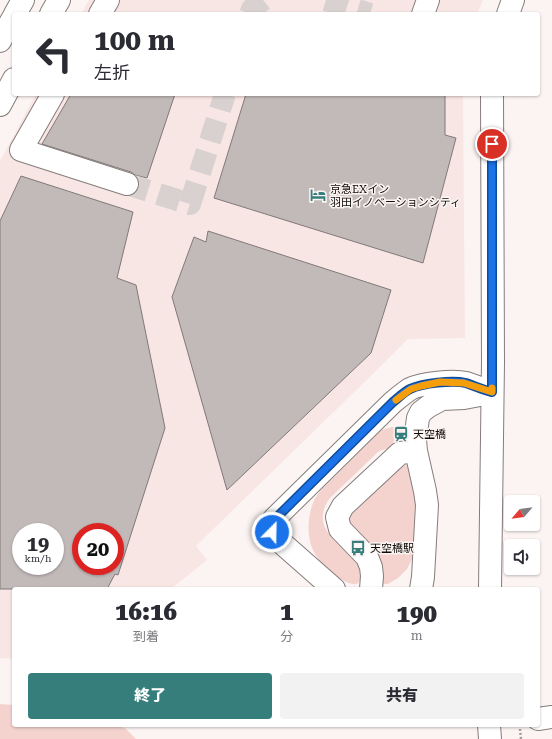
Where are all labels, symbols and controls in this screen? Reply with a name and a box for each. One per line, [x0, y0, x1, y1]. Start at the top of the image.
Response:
text: 100 m [94, 24, 175, 57]
icon: left [28, 28, 80, 80]
text: 左折 [94, 62, 130, 83]
pin [475, 127, 509, 161]
icon: arrive [481, 133, 503, 155]
place label: 京急EXイン 羽田イノベーションシティ [330, 183, 461, 209]
hotel icon: 京急EXイン 羽田イノベーションシティ [309, 186, 327, 204]
station icon: 天空橋 [392, 425, 410, 443]
place label: 天空橋 [413, 428, 446, 441]
north arrow [504, 495, 540, 531]
map controls [504, 495, 540, 575]
position arrow [251, 511, 293, 553]
speed limit sign: 20 [72, 523, 124, 575]
text: 19 [27, 532, 49, 556]
bus stop icon: 天空橋駅 [349, 539, 367, 557]
button: sound [504, 539, 540, 575]
place label: 天空橋駅 [370, 542, 414, 555]
text: km/h [25, 553, 51, 564]
text: 16:16 [115, 598, 177, 626]
text: 1 [280, 598, 293, 626]
text: 190 [397, 600, 437, 628]
text: m [411, 628, 423, 643]
text: 到着 [133, 629, 159, 644]
text: 分 [280, 629, 293, 644]
button: 終了 [28, 673, 272, 719]
button: 共有 [280, 673, 524, 719]

